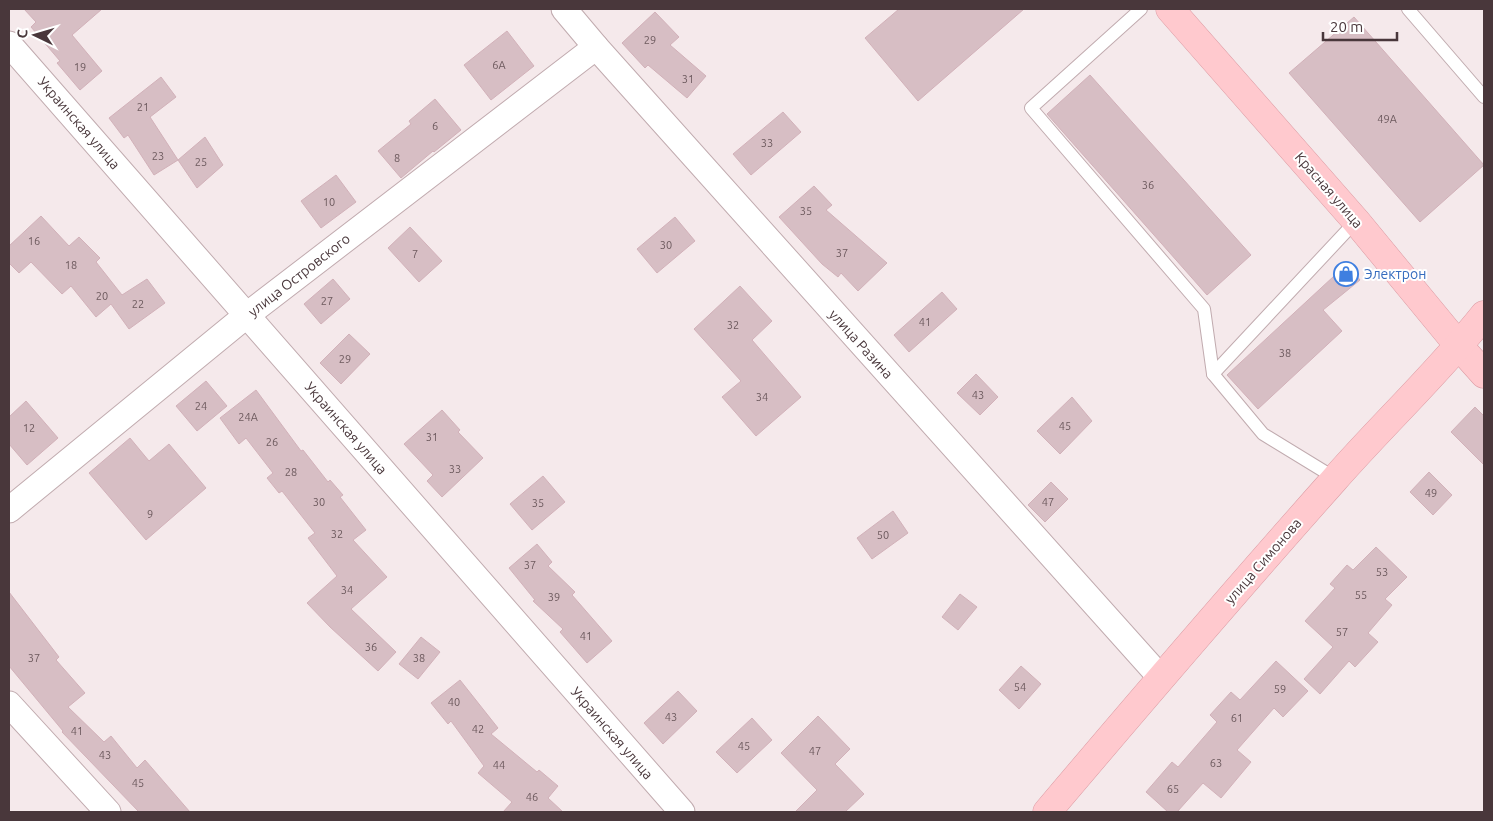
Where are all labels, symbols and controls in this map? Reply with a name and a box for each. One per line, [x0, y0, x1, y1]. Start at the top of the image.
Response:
north arrow [10, 10, 60, 60]
scale bar [1323, 10, 1397, 42]
text: 20 m [1330, 18, 1363, 35]
text: С [14, 29, 30, 39]
house number: 29 [644, 34, 656, 46]
house number: 6А [492, 59, 507, 71]
house number: 19 [74, 61, 86, 73]
house number: 31 [682, 73, 694, 85]
street label: Украинская улица [35, 74, 123, 172]
house number: 21 [137, 101, 149, 113]
house number: 49А [1377, 113, 1398, 125]
house number: 6 [432, 120, 438, 132]
house number: 33 [761, 137, 773, 149]
street label: Красная улица [1292, 149, 1366, 231]
house number: 23 [152, 150, 164, 162]
house number: 8 [394, 152, 400, 164]
house number: 25 [195, 156, 207, 168]
house number: 36 [1142, 179, 1154, 191]
house number: 10 [323, 196, 335, 208]
house number: 35 [800, 205, 812, 217]
street label: улица Островского [245, 230, 353, 320]
house number: 16 [28, 235, 40, 247]
house number: 30 [660, 239, 672, 251]
house number: 37 [836, 247, 848, 259]
house number: 7 [412, 248, 418, 260]
house number: 18 [65, 259, 77, 271]
shop icon: Электрон [1333, 261, 1359, 287]
place label: Электрон [1364, 266, 1426, 282]
house number: 20 [96, 290, 108, 302]
house number: 27 [321, 295, 333, 307]
house number: 22 [132, 298, 144, 310]
street label: улица Разина [826, 306, 896, 382]
house number: 41 [919, 316, 931, 328]
house number: 32 [727, 319, 739, 331]
house number: 38 [1279, 347, 1291, 359]
house number: 29 [339, 353, 351, 365]
street label: Украинская улица [302, 379, 390, 477]
house number: 43 [972, 389, 984, 401]
house number: 34 [756, 391, 768, 403]
house number: 24 [195, 400, 207, 412]
house number: 24А [238, 411, 259, 423]
house number: 45 [1059, 420, 1071, 432]
house number: 12 [23, 422, 35, 434]
house number: 31 [426, 431, 438, 443]
house number: 26 [266, 436, 278, 448]
house number: 33 [449, 463, 461, 475]
house number: 28 [285, 466, 297, 478]
house number: 49 [1425, 487, 1437, 499]
house number: 30 [313, 496, 325, 508]
house number: 47 [1042, 496, 1054, 508]
house number: 35 [532, 497, 544, 509]
house number: 9 [147, 508, 153, 520]
street label: улица Симонова [1222, 515, 1304, 607]
house number: 32 [331, 528, 343, 540]
house number: 50 [877, 529, 889, 541]
house number: 37 [524, 559, 536, 571]
house number: 53 [1376, 566, 1388, 578]
house number: 34 [341, 584, 353, 596]
house number: 55 [1355, 589, 1367, 601]
house number: 39 [548, 591, 560, 603]
house number: 57 [1336, 626, 1348, 638]
house number: 41 [580, 630, 592, 642]
house number: 36 [365, 641, 377, 653]
house number: 37 [28, 652, 40, 664]
house number: 38 [413, 652, 425, 664]
house number: 54 [1014, 681, 1026, 693]
house number: 59 [1274, 683, 1286, 695]
street label: Украинская улица [568, 684, 656, 782]
house number: 40 [448, 696, 460, 708]
house number: 43 [665, 711, 677, 723]
house number: 61 [1231, 712, 1243, 724]
house number: 42 [472, 723, 484, 735]
house number: 41 [71, 725, 83, 737]
house number: 45 [738, 740, 750, 752]
house number: 47 [809, 745, 821, 757]
house number: 43 [99, 749, 111, 761]
house number: 63 [1210, 757, 1222, 769]
house number: 44 [493, 759, 505, 771]
house number: 45 [132, 777, 144, 789]
house number: 65 [1167, 783, 1179, 795]
house number: 46 [526, 791, 538, 803]

